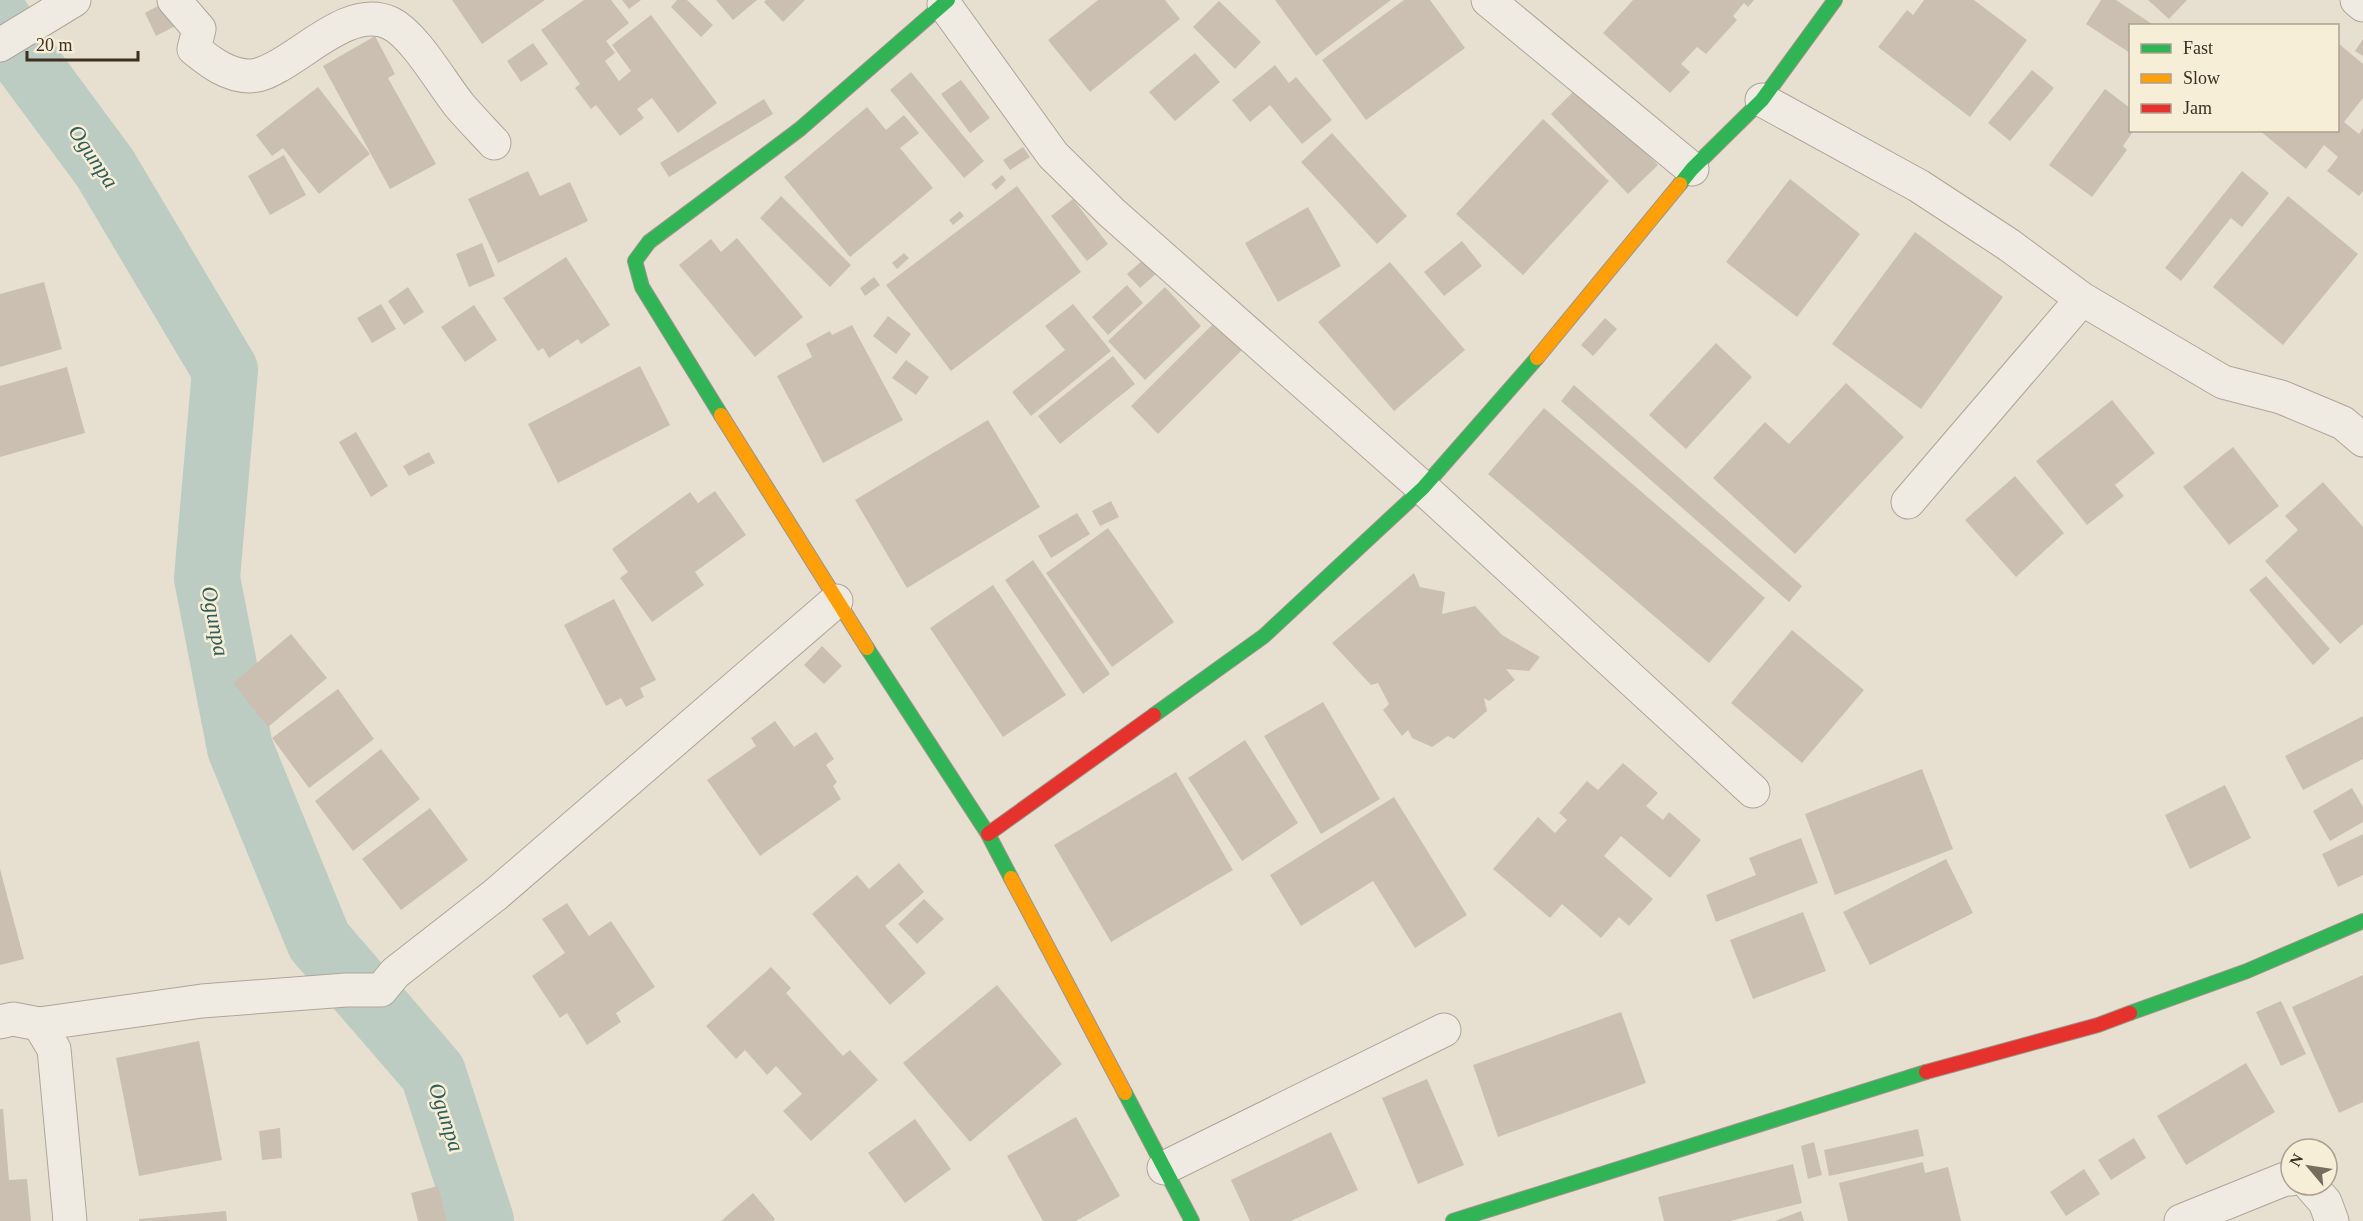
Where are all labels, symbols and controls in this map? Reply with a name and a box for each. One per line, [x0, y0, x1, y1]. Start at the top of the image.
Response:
scale bar [27, 24, 138, 62]
legend [2129, 24, 2339, 132]
text: 20 m [36, 35, 73, 55]
text: Fast [2183, 38, 2213, 58]
text: Slow [2183, 68, 2220, 88]
text: Jam [2183, 98, 2212, 118]
water label: Ogunpa [63, 120, 124, 193]
water label: Ogunpa [196, 584, 235, 658]
water label: Ogunpa [424, 1080, 469, 1155]
north arrow [2279, 1137, 2339, 1197]
text: N [2286, 1150, 2307, 1169]

